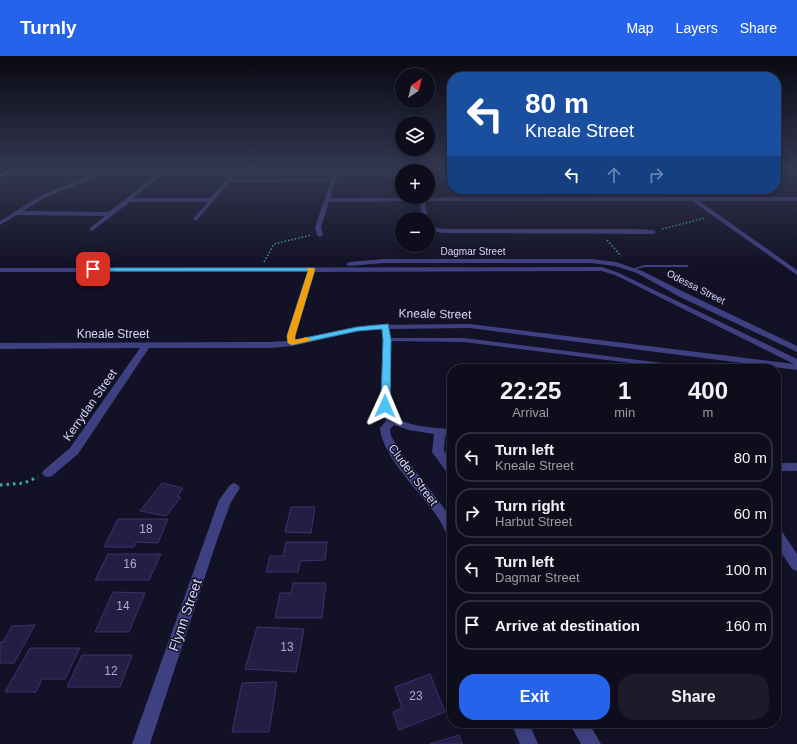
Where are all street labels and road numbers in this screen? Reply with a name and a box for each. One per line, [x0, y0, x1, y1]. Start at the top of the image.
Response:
street label: Dagmar Street [440, 246, 506, 257]
street label: Odessa Street [665, 268, 727, 307]
street label: Kneale Street [399, 306, 472, 322]
street label: Kneale Street [77, 327, 150, 341]
street label: Kerrydan Street [60, 366, 120, 443]
street label: Cluden Street [385, 441, 441, 509]
street label: Flynn Street [165, 577, 205, 653]

